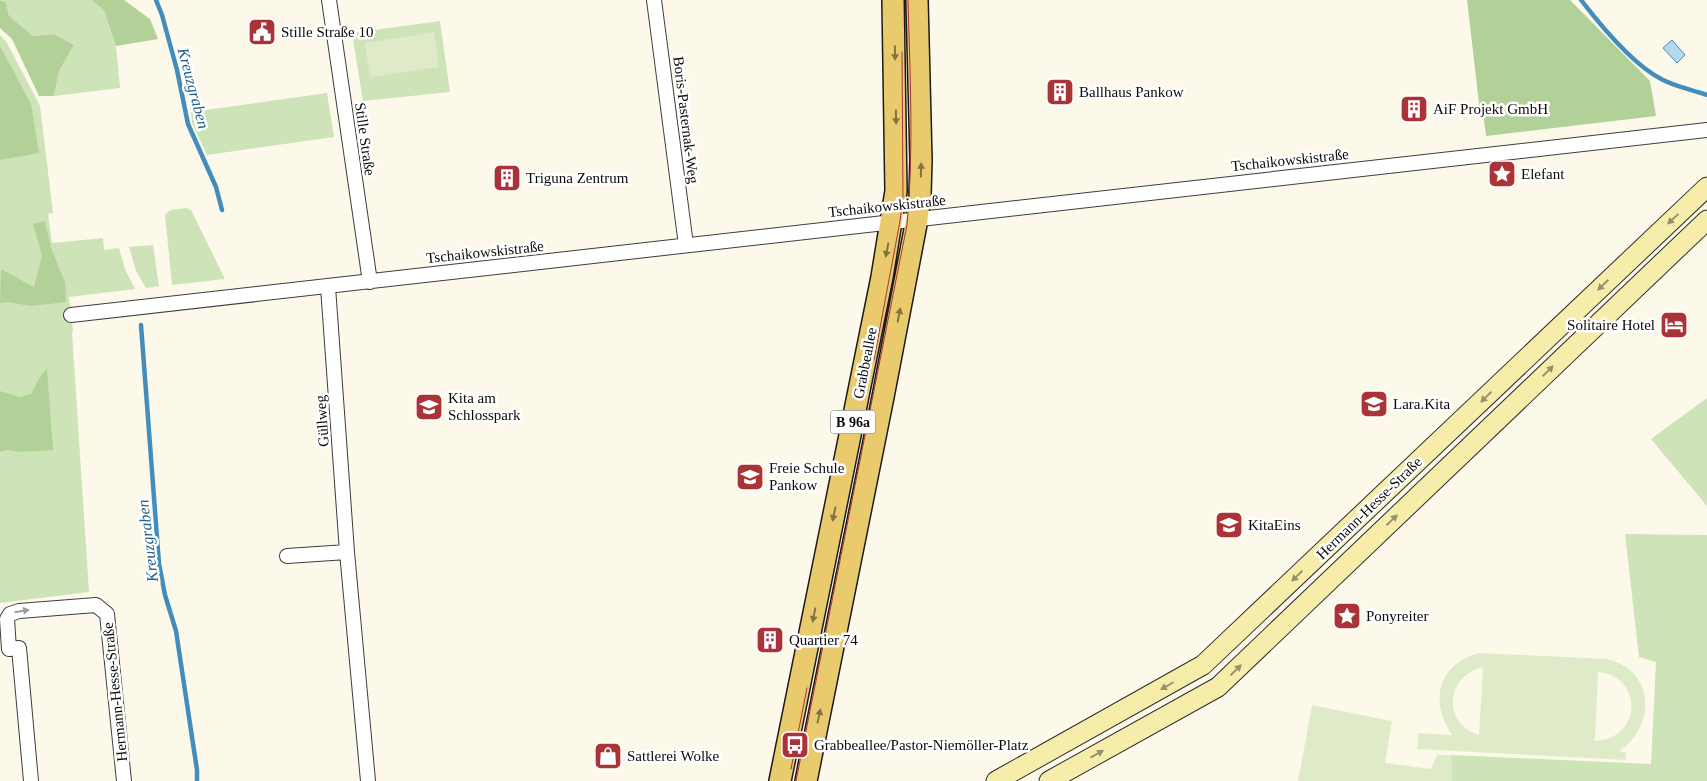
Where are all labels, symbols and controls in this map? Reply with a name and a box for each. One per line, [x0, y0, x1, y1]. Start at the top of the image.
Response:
public building icon: Stille Straße 10 [247, 17, 277, 47]
place label: Stille Straße 10 [281, 24, 374, 40]
water label: Kreuzgraben [173, 45, 212, 131]
one-way arrow [891, 45, 899, 61]
street label: Boris-Pasternak-Weg [670, 56, 702, 185]
building icon: Ballhaus Pankow [1045, 77, 1075, 107]
place label: Ballhaus Pankow [1079, 84, 1184, 100]
building icon: AiF Projekt GmbH [1399, 94, 1429, 124]
street label: Stille Straße [352, 101, 378, 177]
place label: AiF Projekt GmbH [1433, 101, 1548, 117]
one-way arrow [892, 110, 900, 126]
street label: Tschaikowskistraße [1230, 146, 1350, 174]
place icon: Elefant [1487, 159, 1517, 189]
one-way arrow [917, 162, 925, 178]
building icon: Triguna Zentrum [492, 163, 522, 193]
place label: Elefant [1521, 166, 1565, 182]
place label: Triguna Zentrum [526, 170, 629, 186]
street label: Tschaikowskistraße [827, 192, 947, 220]
one-way arrow [1667, 213, 1679, 225]
street label: Tschaikowskistraße [425, 238, 545, 266]
one-way arrow [883, 242, 891, 258]
one-way arrow [1598, 279, 1610, 291]
one-way arrow [895, 307, 903, 323]
hotel icon: Solitaire Hotel [1659, 310, 1689, 340]
place label: Solitaire Hotel [1567, 317, 1655, 333]
street label: Grabbeallee [850, 326, 880, 400]
one-way arrow [1541, 365, 1553, 377]
school or university icon: Lara.Kita [1359, 389, 1389, 419]
place label: Kita am Schlosspark [448, 390, 521, 423]
one-way arrow [1480, 391, 1492, 403]
school or university icon: Kita am Schlosspark [414, 392, 444, 422]
street label: Güllweg [312, 394, 332, 447]
place label: Lara.Kita [1393, 396, 1450, 412]
road number: B 96a [830, 411, 876, 434]
street label: Hermann-Hesse-Straße [1313, 453, 1425, 562]
place label: Freie Schule Pankow [769, 460, 845, 493]
school or university icon: Freie Schule Pankow [735, 462, 765, 492]
water label: Kreuzgraben [134, 499, 162, 584]
one-way arrow [830, 506, 838, 521]
school or university icon: KitaEins [1214, 510, 1244, 540]
one-way arrow [1386, 514, 1398, 526]
place label: KitaEins [1248, 517, 1301, 533]
one-way arrow [1292, 570, 1304, 582]
place icon: Ponyreiter [1332, 601, 1362, 631]
one-way arrow [14, 607, 30, 615]
one-way arrow [809, 607, 817, 623]
place label: Ponyreiter [1366, 608, 1428, 624]
street label: Hermann-Hesse-Straße [100, 621, 130, 762]
building icon: Quartier 74 [755, 625, 785, 655]
place label: Quartier 74 [789, 632, 858, 648]
one-way arrow [1229, 664, 1241, 676]
one-way arrow [1160, 682, 1175, 690]
one-way arrow [816, 708, 824, 724]
bus stop icon: Grabbeallee/Pastor-Niemöller-Platz [780, 730, 810, 760]
place label: Grabbeallee/Pastor-Niemöller-Platz [814, 737, 1029, 753]
shop icon: Sattlerei Wolke [593, 741, 623, 771]
place label: Sattlerei Wolke [627, 748, 720, 764]
one-way arrow [1090, 750, 1104, 758]

